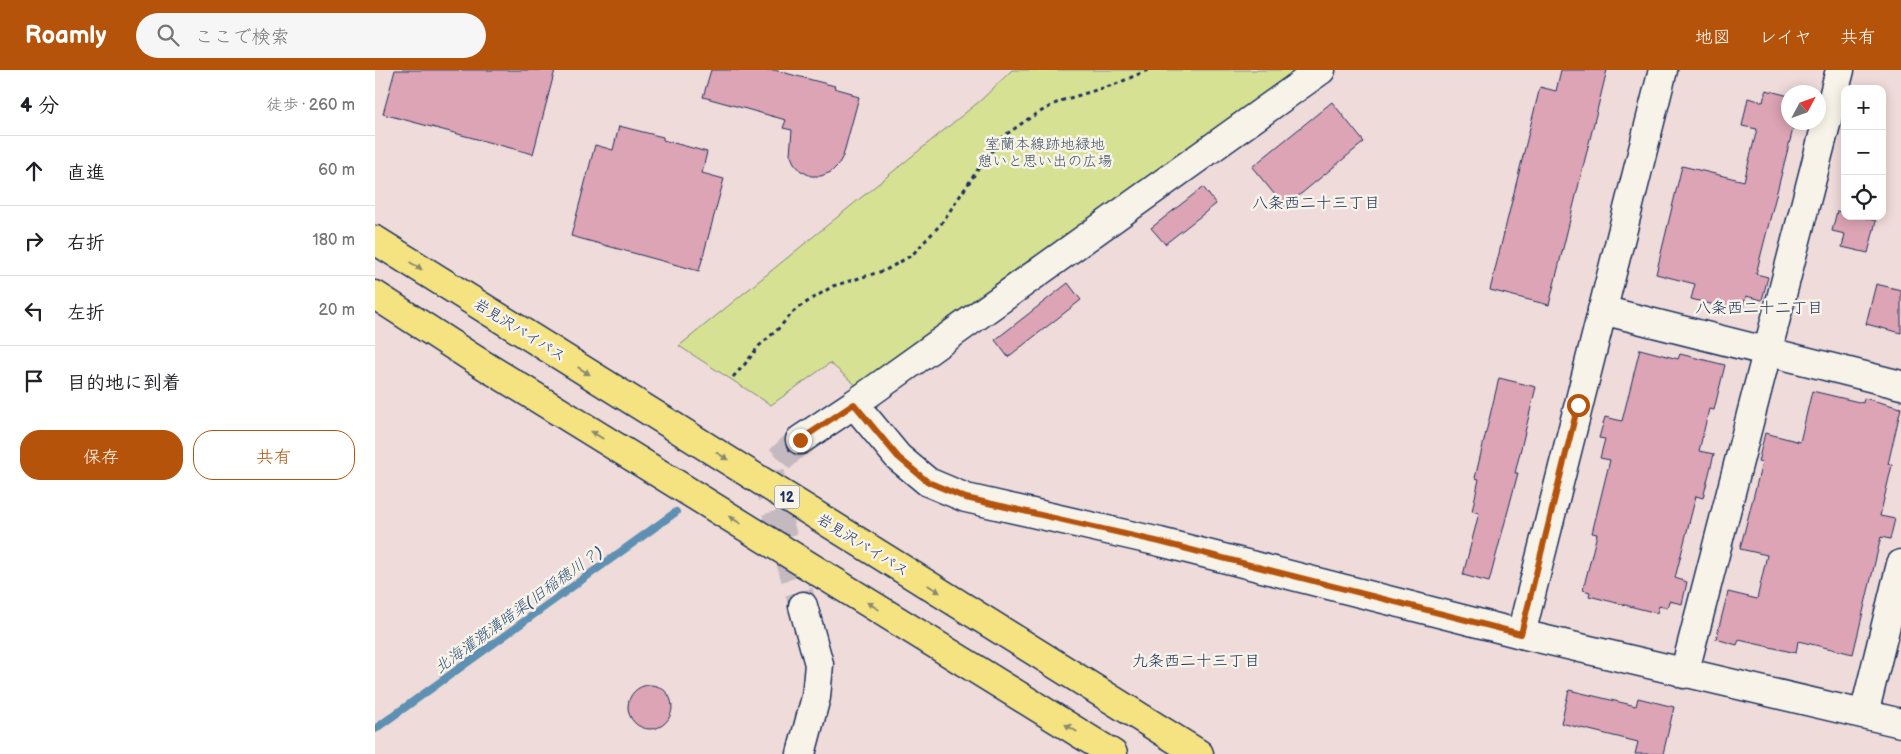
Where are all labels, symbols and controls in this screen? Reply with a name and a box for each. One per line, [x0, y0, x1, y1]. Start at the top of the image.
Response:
search box [136, 13, 486, 58]
text: Roamly [25, 21, 106, 50]
icon: search [154, 21, 182, 49]
text: ここで検索 [194, 26, 289, 49]
text: 地図 [1695, 27, 1731, 48]
text: レイヤ [1759, 27, 1812, 48]
text: 共有 [1840, 27, 1876, 48]
north arrow [1781, 85, 1826, 130]
map controls [1841, 85, 1886, 220]
button: + [1841, 85, 1886, 130]
text: 4 分 [20, 93, 59, 118]
text: 徒歩 · 260 m [266, 96, 355, 115]
button: − [1841, 130, 1886, 175]
park label: 室蘭本線跡地緑地 憩いと思い出の広場 [977, 135, 1113, 171]
icon: ahead [20, 157, 48, 185]
text: 60 m [318, 161, 355, 180]
text: 直進 [67, 162, 105, 185]
button: locate [1841, 175, 1886, 220]
district label: 八条西二十三丁目 [1252, 194, 1380, 213]
icon: right [20, 227, 48, 255]
text: 180 m [313, 231, 355, 250]
text: 右折 [67, 232, 105, 255]
one-way arrow [410, 261, 423, 271]
street label: 岩見沢バイパス [470, 295, 569, 366]
icon: left [20, 297, 48, 325]
district label: 八条西二十二丁目 [1695, 299, 1823, 318]
text: 20 m [319, 301, 355, 320]
text: 左折 [67, 302, 105, 325]
one-way arrow [577, 366, 591, 375]
icon: arrive [20, 367, 48, 395]
text: 目的地に到着 [67, 372, 181, 395]
route start [1567, 394, 1590, 417]
route end [789, 429, 812, 452]
button: 保存 [20, 430, 183, 480]
button: 共有 [193, 430, 355, 480]
one-way arrow [591, 430, 604, 439]
one-way arrow [715, 452, 728, 461]
road number: 12 [775, 486, 799, 508]
street label: 岩見沢バイパス [813, 510, 912, 581]
one-way arrow [729, 516, 742, 525]
water label: 北海灌漑溝暗渠(旧稲穂川？) [431, 543, 607, 678]
one-way arrow [927, 584, 941, 593]
one-way arrow [867, 601, 880, 610]
district label: 九条西二十三丁目 [1132, 652, 1260, 671]
one-way arrow [1065, 724, 1078, 733]

